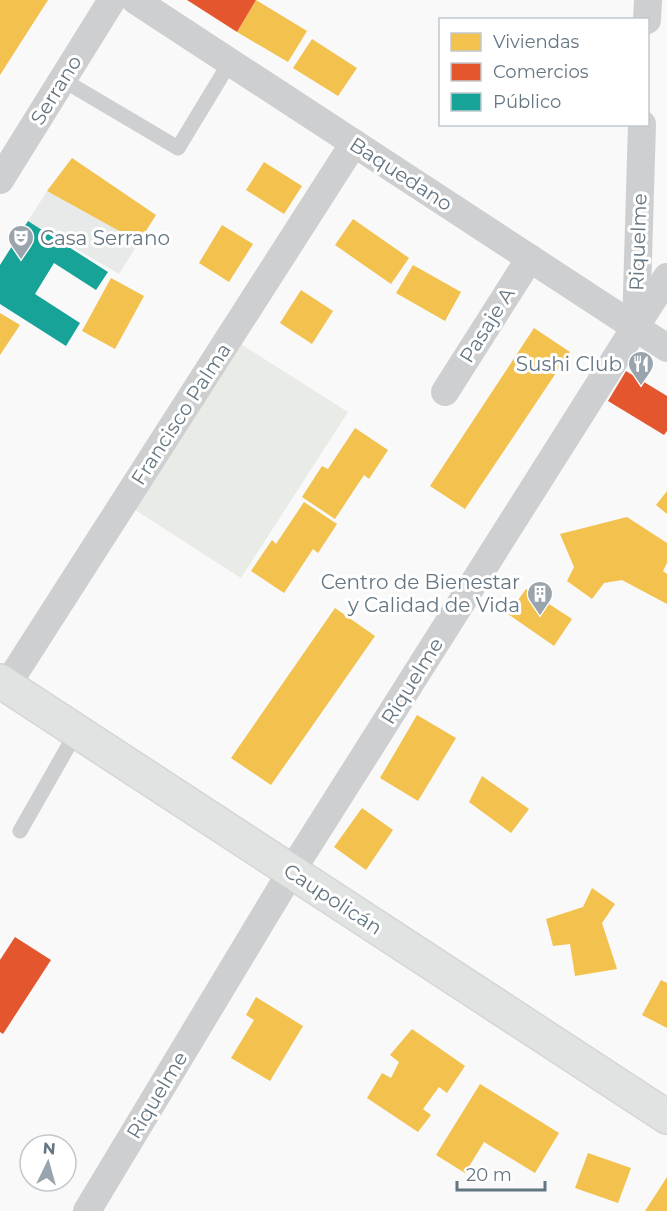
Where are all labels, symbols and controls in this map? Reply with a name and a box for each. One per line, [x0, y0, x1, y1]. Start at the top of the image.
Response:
legend [439, 18, 649, 126]
text: Viviendas [493, 31, 580, 53]
street label: Serrano [25, 51, 87, 129]
text: Comercios [493, 61, 589, 83]
text: Público [493, 91, 561, 113]
street label: Baquedano [345, 132, 457, 216]
street label: Riquelme [624, 193, 652, 291]
theatre icon: Casa Serrano [6, 223, 36, 261]
place label: Casa Serrano [40, 226, 170, 250]
street label: Pasaje A [454, 282, 520, 367]
street label: Francisco Palma [126, 339, 236, 489]
restaurant icon: Sushi Club [626, 349, 656, 387]
place label: Sushi Club [516, 352, 622, 376]
place label: Centro de Bienestar y Calidad de Vida [321, 570, 520, 617]
building icon: Centro de Bienestar y Calidad de Vida [525, 579, 555, 617]
street label: Riquelme [376, 633, 448, 729]
street label: Caupolicán [279, 858, 387, 940]
street label: Riquelme [122, 1047, 192, 1143]
north arrow [18, 1133, 78, 1193]
text: N [42, 1139, 57, 1159]
scale bar [457, 1154, 546, 1192]
text: 20 m [466, 1164, 512, 1186]

